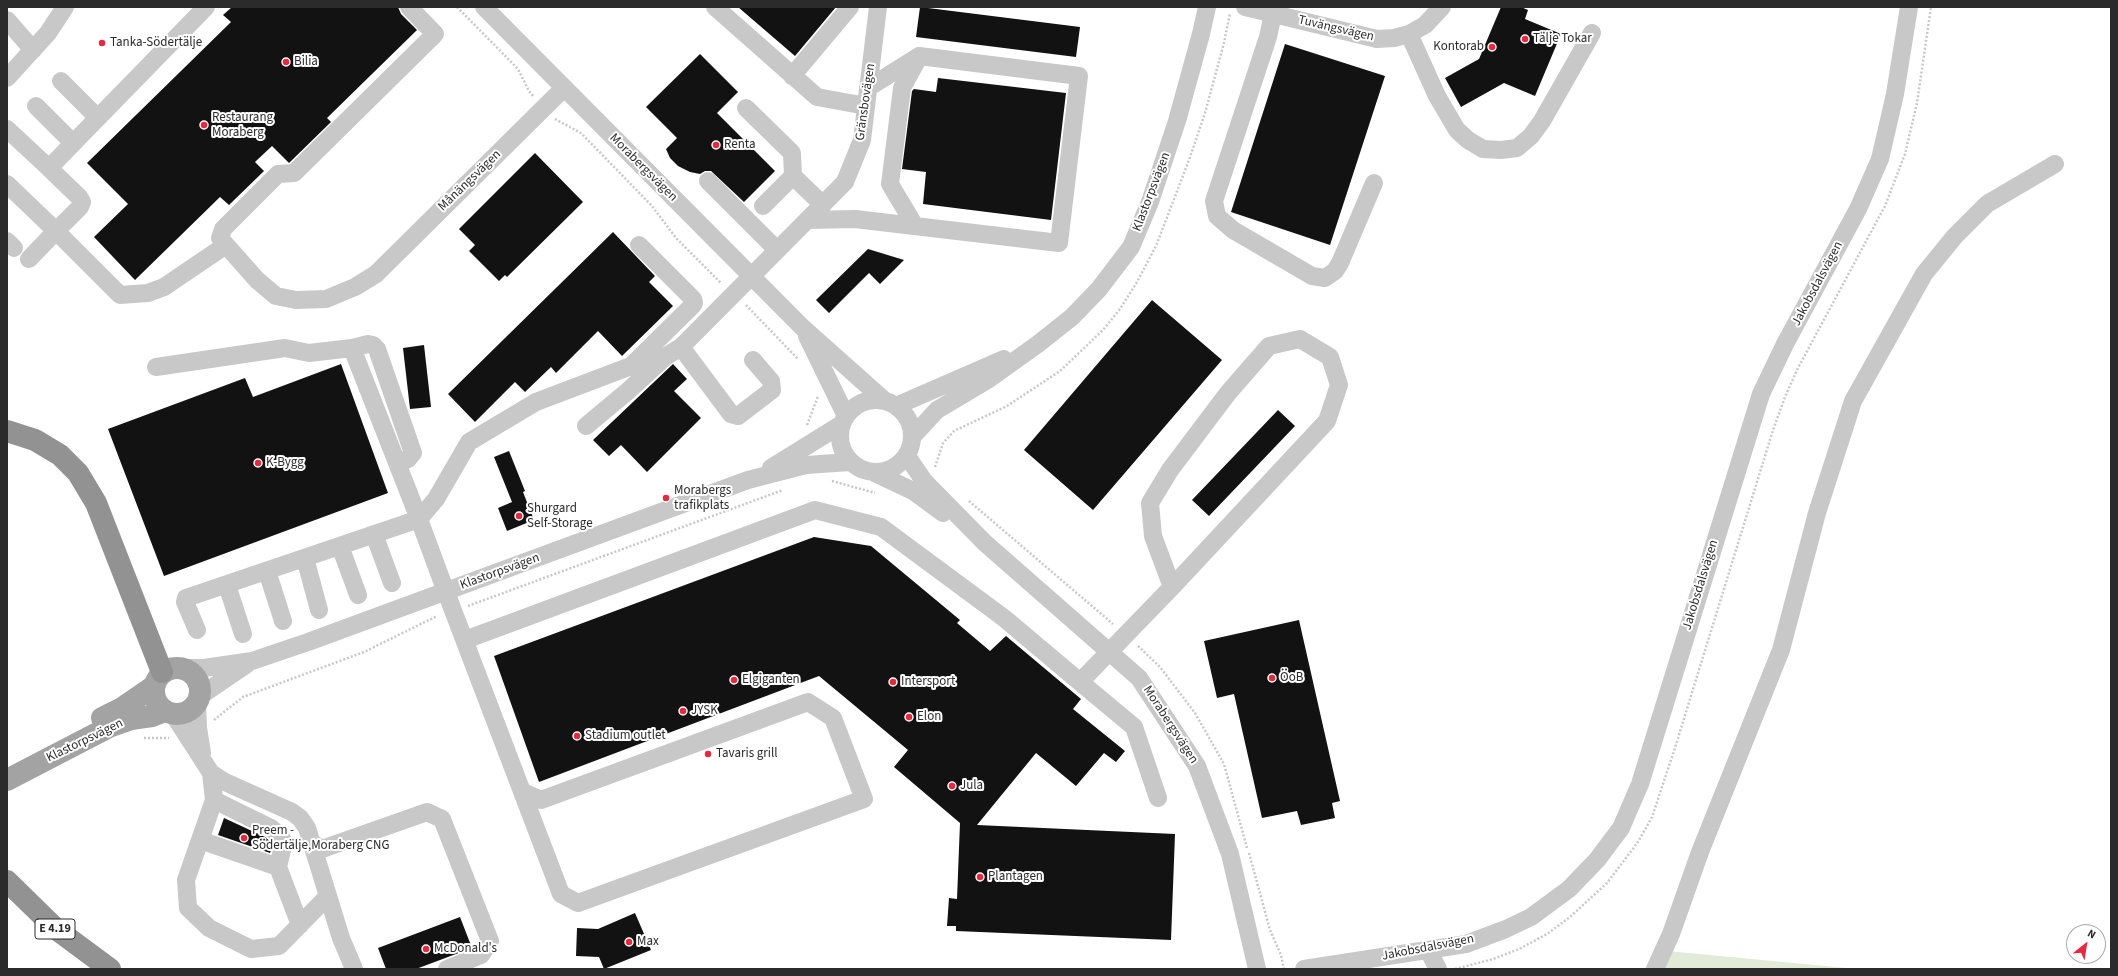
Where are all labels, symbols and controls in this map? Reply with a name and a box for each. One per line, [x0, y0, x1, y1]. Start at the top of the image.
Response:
street label: Tuvängsvägen [1297, 13, 1375, 45]
place label: Tälje Tokar [1533, 31, 1592, 47]
marker: Tälje Tokar [1520, 34, 1530, 44]
place label: Tanka-Södertälje [110, 35, 202, 51]
marker: Tanka-Södertälje [97, 38, 107, 48]
place label: Kontorab [1433, 39, 1484, 55]
marker: Kontorab [1487, 42, 1497, 52]
place label: Bilia [294, 54, 318, 70]
marker: Bilia [281, 57, 291, 67]
street label: Gränsbovägen [853, 62, 879, 142]
place label: Restaurang Moraberg [212, 110, 273, 141]
marker: Restaurang Moraberg [199, 120, 209, 130]
street label: Morabergsvägen [606, 131, 680, 205]
place label: Renta [724, 137, 755, 153]
marker: Renta [711, 140, 721, 150]
street label: Månängsvägen [435, 147, 505, 215]
street label: Klastorpsvägen [1130, 150, 1174, 234]
street label: Jakobsdalsvägen [1789, 239, 1847, 329]
place label: K-Bygg [266, 455, 304, 471]
marker: K-Bygg [253, 458, 263, 468]
place label: Morabergs trafikplats [674, 483, 731, 514]
marker: Morabergs trafikplats [661, 493, 671, 503]
place label: Shurgard Self-Storage [527, 501, 593, 532]
marker: Shurgard Self-Storage [514, 511, 524, 521]
street label: Jakobsdalsvägen [1680, 538, 1722, 632]
street label: Klastorpsvägen [458, 550, 542, 594]
place label: ÖoB [1280, 670, 1303, 686]
place label: Elgiganten [742, 672, 800, 688]
marker: ÖoB [1267, 673, 1277, 683]
place label: Intersport [901, 674, 955, 690]
marker: Elgiganten [729, 675, 739, 685]
marker: Intersport [888, 677, 898, 687]
street label: Morabergsvägen [1139, 683, 1201, 767]
place label: JYSK [691, 703, 718, 719]
marker: JYSK [678, 706, 688, 716]
place label: Elon [917, 709, 941, 725]
marker: Elon [904, 712, 914, 722]
street label: Klastorpsvägen [44, 716, 126, 766]
place label: Stadium outlet [585, 728, 666, 744]
marker: Stadium outlet [572, 731, 582, 741]
place label: Tavaris grill [716, 746, 778, 762]
marker: Tavaris grill [703, 749, 713, 759]
place label: Jula [960, 778, 983, 794]
marker: Jula [947, 781, 957, 791]
place label: Preem - Södertälje,Moraberg CNG [252, 823, 389, 854]
marker: Preem - Södertälje,Moraberg CNG [239, 833, 249, 843]
place label: Plantagen [988, 869, 1043, 885]
marker: Plantagen [975, 872, 985, 882]
road number: E 4.19 [35, 919, 75, 939]
north arrow [2066, 924, 2106, 964]
text: N [2085, 926, 2099, 942]
street label: Jakobsdalsvägen [1381, 931, 1475, 965]
place label: Max [637, 934, 659, 950]
marker: Max [624, 937, 634, 947]
place label: McDonald's [434, 941, 497, 957]
marker: McDonald's [421, 944, 431, 954]

